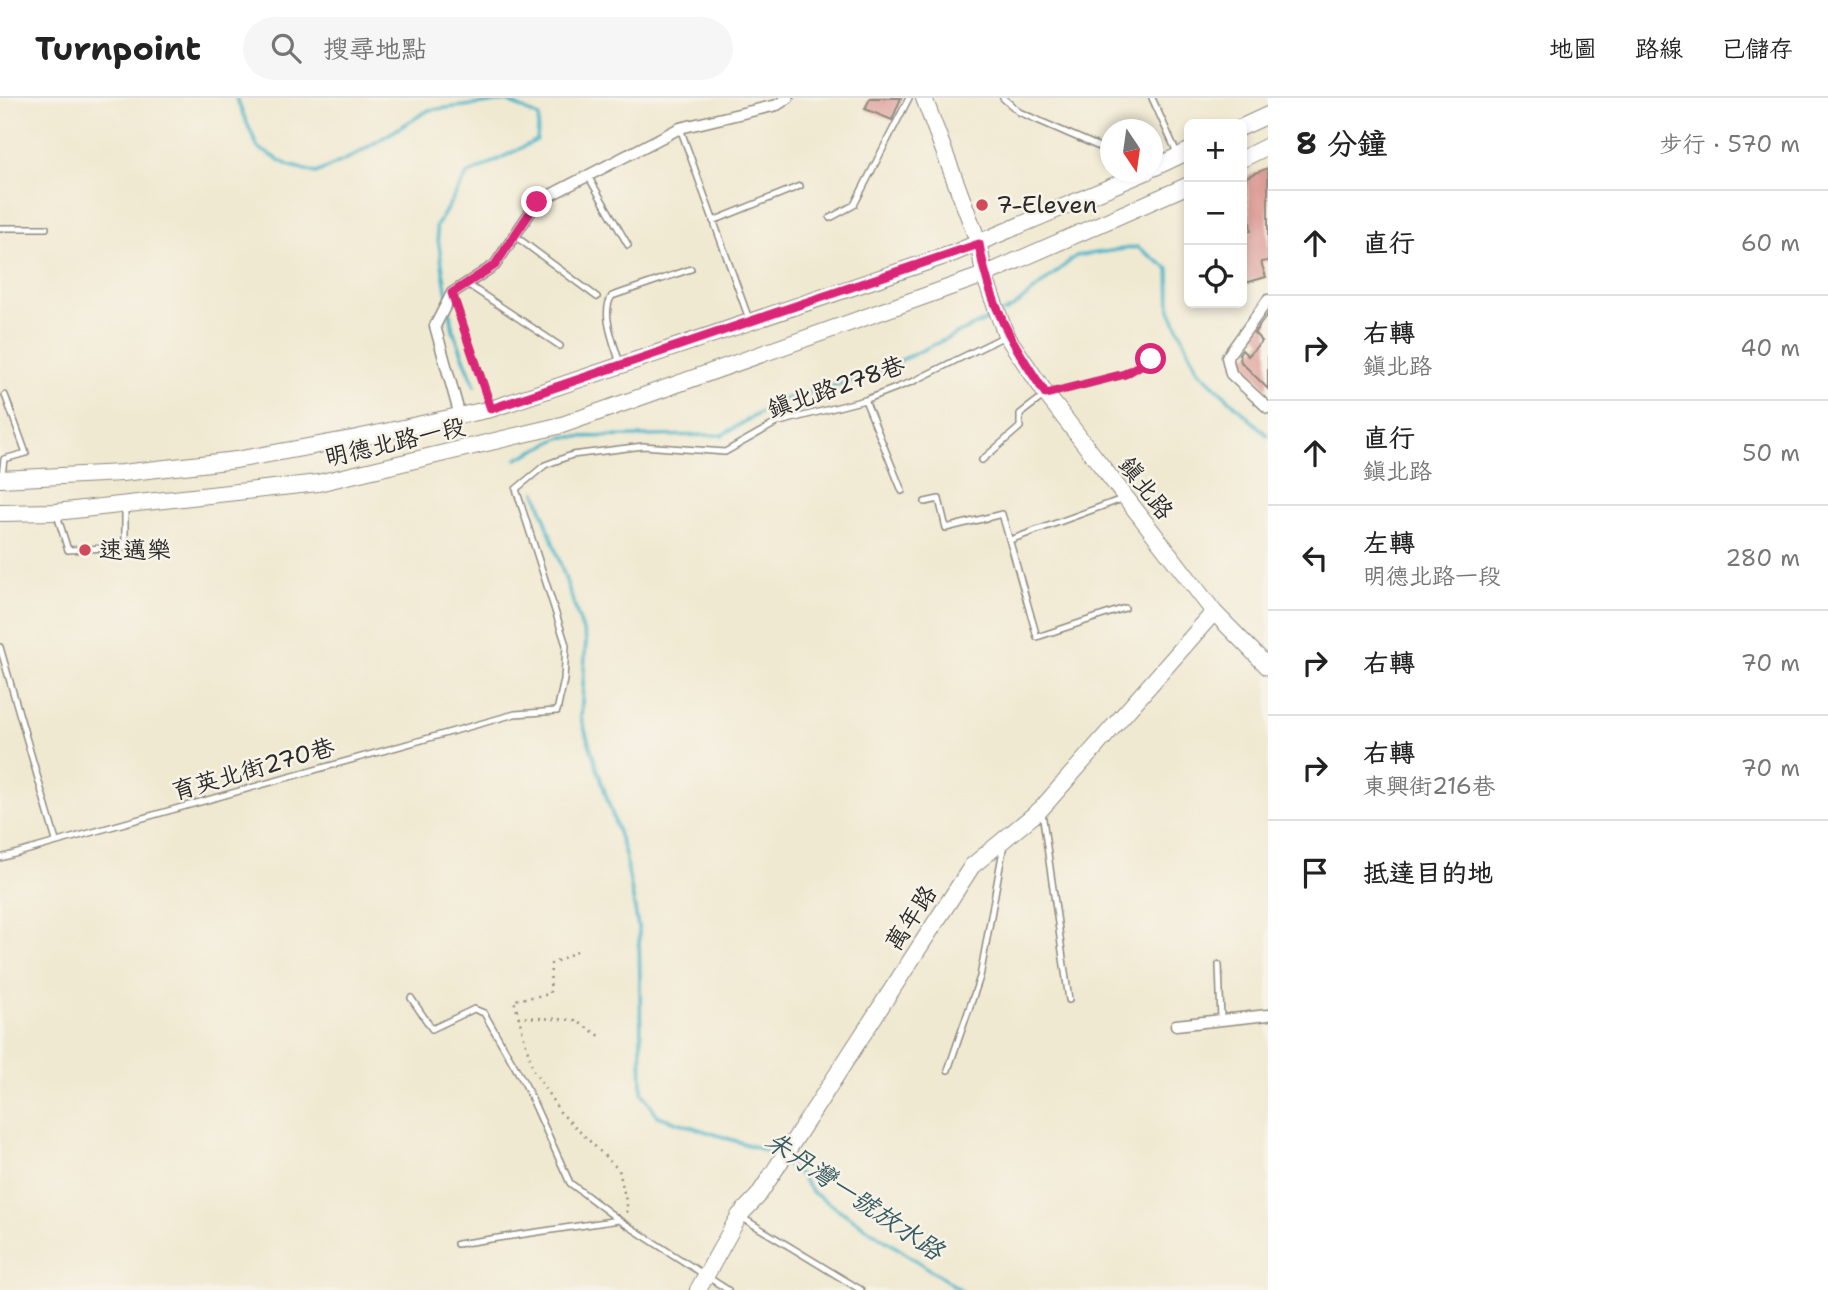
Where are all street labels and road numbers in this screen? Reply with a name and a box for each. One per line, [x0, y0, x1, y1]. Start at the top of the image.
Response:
street label: 鎮北路278巷 [763, 348, 909, 426]
street label: 明德北路一段 [321, 410, 469, 474]
street label: 鎮北路 [1111, 450, 1181, 526]
street label: 育英北街270巷 [168, 730, 338, 808]
street label: 萬年路 [878, 879, 944, 957]

